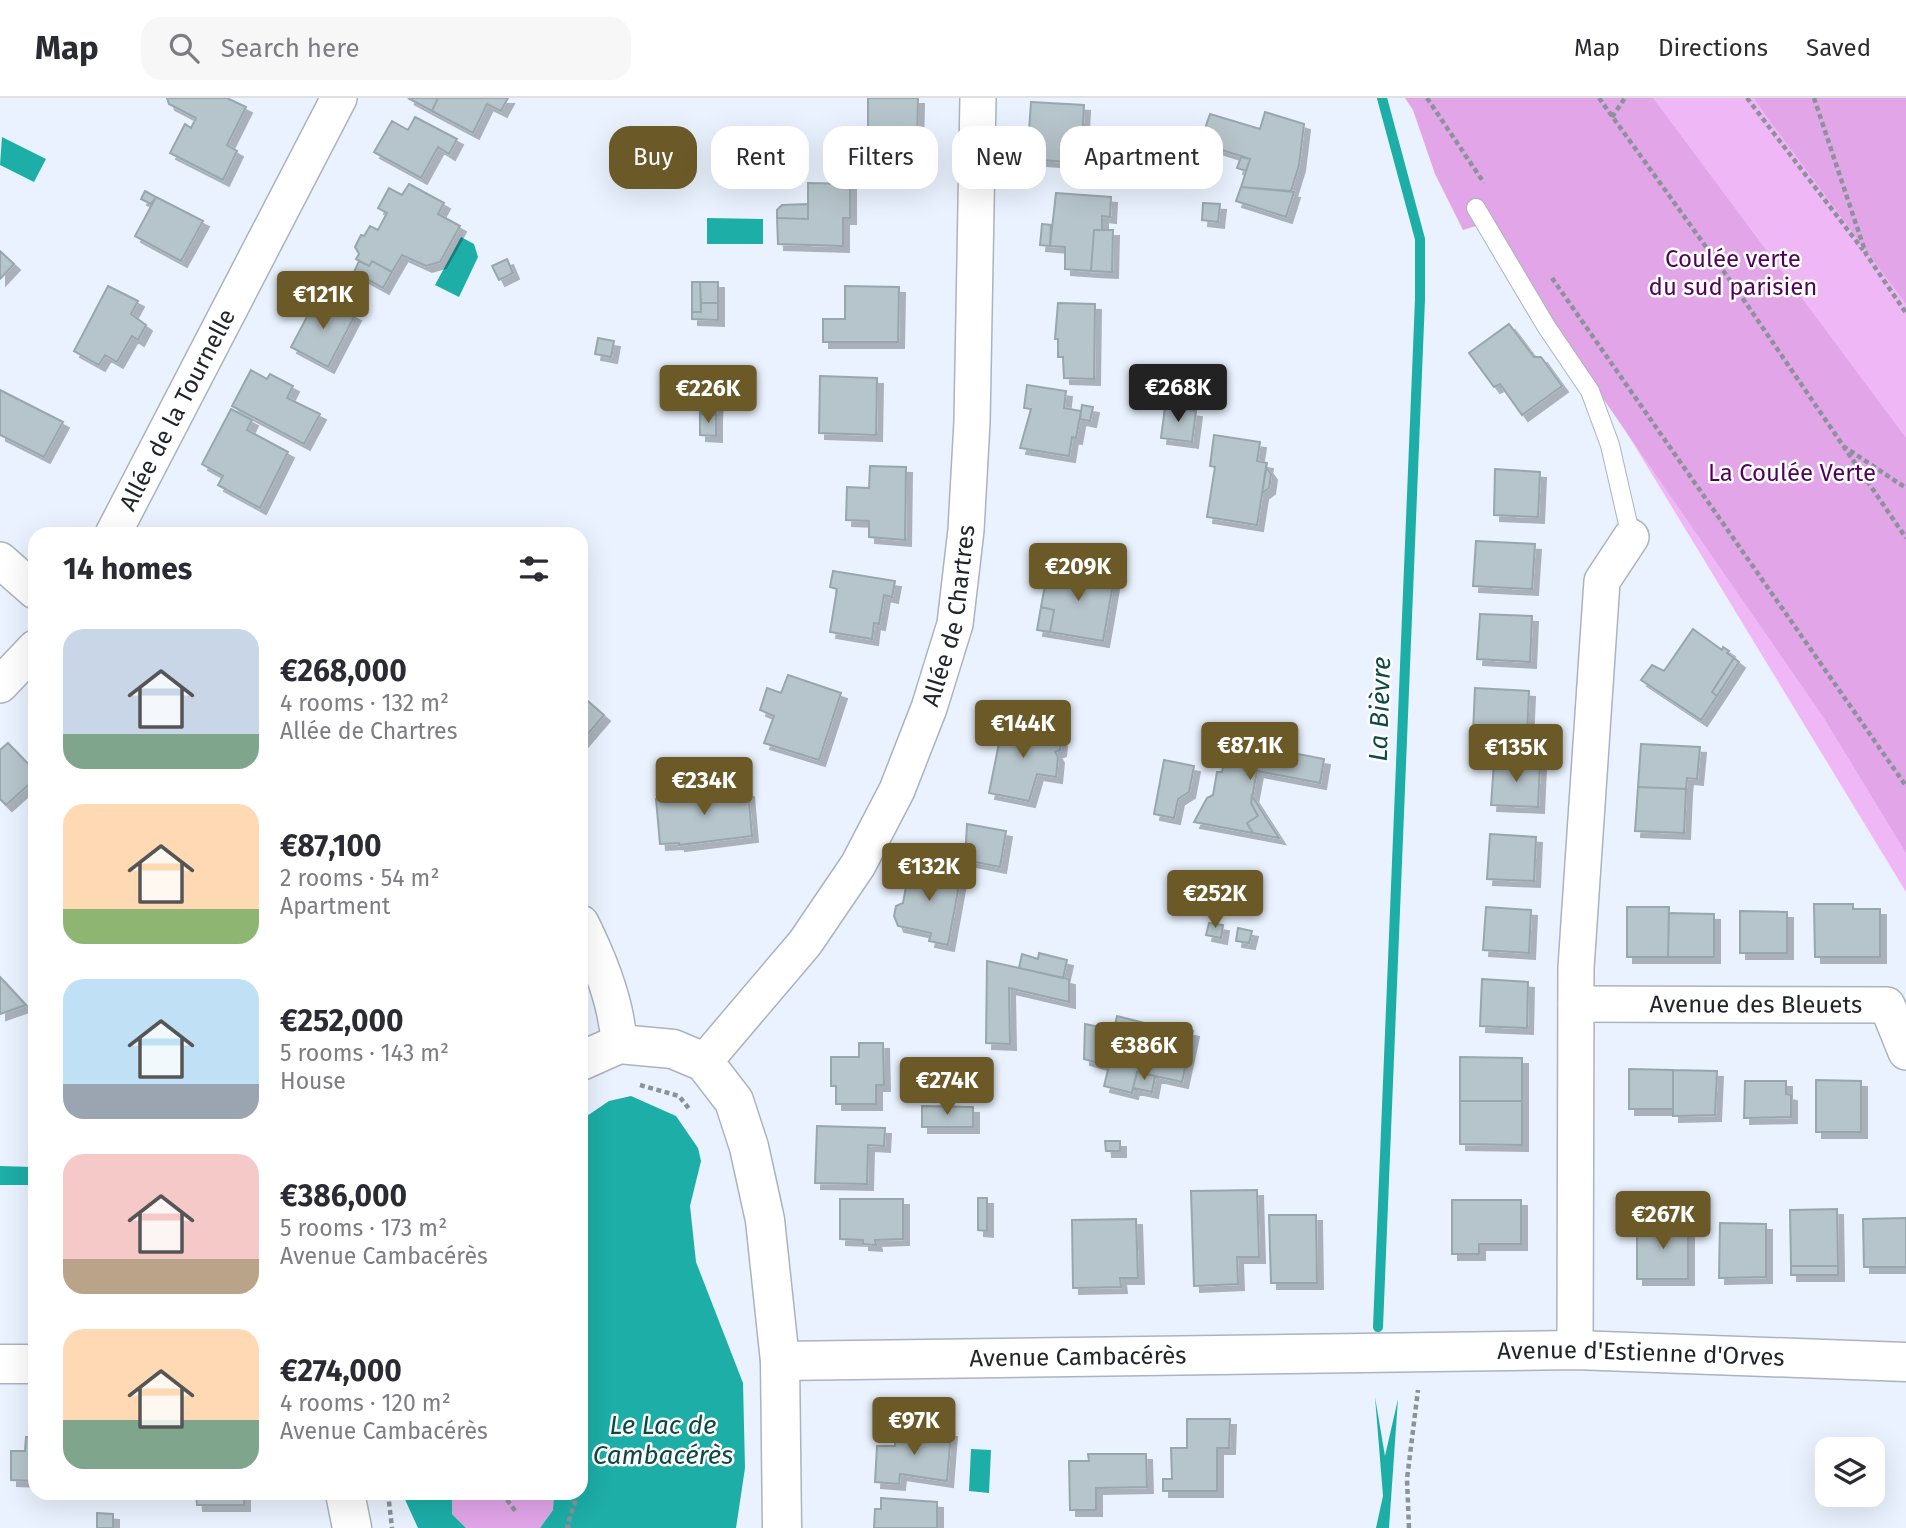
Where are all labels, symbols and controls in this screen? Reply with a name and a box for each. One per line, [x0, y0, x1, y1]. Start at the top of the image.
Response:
search box [141, 17, 631, 80]
text: Map [35, 28, 99, 68]
icon: search [165, 29, 203, 67]
text: Search here [221, 33, 360, 64]
text: Map [1574, 34, 1620, 62]
text: Directions [1658, 34, 1768, 62]
text: Saved [1806, 34, 1871, 62]
chip: Buy [609, 126, 697, 189]
chip: Rent [711, 126, 809, 189]
chip: Filters [823, 126, 938, 189]
chip: New [952, 126, 1046, 189]
chip: Apartment [1060, 126, 1223, 189]
park label: Coulée verte du sud parisien [1649, 245, 1817, 301]
pin: €121K [274, 272, 372, 331]
text: €121K [293, 280, 353, 308]
street label: Allée de la Tournelle [114, 304, 241, 515]
pin: €268K [1129, 364, 1227, 424]
pin: €226K [659, 366, 757, 425]
text: €268K [1145, 373, 1211, 401]
text: €226K [676, 374, 740, 402]
park label: La Coulée Verte [1708, 459, 1876, 487]
street label: Allée de Chartres [916, 523, 980, 710]
pin: €209K [1029, 544, 1127, 603]
icon: filters [515, 550, 553, 588]
text: 14 homes [63, 551, 192, 587]
text: €209K [1045, 552, 1111, 580]
text: €268,000 [280, 653, 407, 689]
water label: La Bièvre [1363, 656, 1397, 762]
icon: home [119, 657, 203, 741]
text: 4 rooms · 132 m² [280, 689, 449, 717]
pin: €144K [974, 700, 1072, 760]
text: €144K [991, 709, 1055, 737]
text: Allée de Chartres [280, 717, 457, 745]
pin: €87.1K [1193, 722, 1307, 782]
pin: €135K [1467, 724, 1565, 784]
text: €87.1K [1217, 731, 1283, 759]
text: €135K [1485, 733, 1547, 761]
pin: €234K [655, 758, 753, 817]
text: €234K [672, 766, 736, 794]
text: €87,100 [280, 828, 382, 864]
icon: home [119, 832, 203, 916]
pin: €132K [880, 844, 978, 903]
text: €132K [898, 852, 960, 880]
text: 2 rooms · 54 m² [280, 864, 439, 892]
pin: €252K [1166, 870, 1264, 930]
text: €252K [1183, 879, 1247, 907]
text: Apartment [280, 892, 390, 920]
street label: Avenue des Bleuets [1650, 990, 1862, 1019]
text: €252,000 [280, 1003, 404, 1039]
icon: home [119, 1007, 203, 1091]
pin: €386K [1095, 1023, 1193, 1082]
text: €386K [1111, 1031, 1177, 1059]
text: 5 rooms · 143 m² [280, 1039, 449, 1067]
pin: €274K [898, 1058, 996, 1117]
text: €274K [916, 1066, 978, 1094]
text: House [280, 1067, 346, 1095]
text: €386,000 [280, 1178, 407, 1214]
icon: home [119, 1182, 203, 1266]
pin: €267K [1614, 1192, 1712, 1251]
text: €267K [1632, 1200, 1694, 1228]
text: 5 rooms · 173 m² [280, 1214, 447, 1242]
text: Avenue Cambacérès [280, 1242, 488, 1270]
street label: Avenue d'Estienne d'Orves [1497, 1336, 1785, 1372]
street label: Avenue Cambacérès [969, 1341, 1187, 1372]
text: €274,000 [280, 1353, 402, 1389]
icon: home [119, 1357, 203, 1441]
text: 4 rooms · 120 m² [280, 1389, 451, 1417]
pin: €97K [873, 1398, 955, 1457]
text: €97K [888, 1406, 940, 1434]
water label: Le Lac de Cambacérès [593, 1410, 733, 1471]
text: Avenue Cambacérès [280, 1417, 488, 1445]
map controls [1815, 1437, 1885, 1507]
button: layers [1815, 1437, 1885, 1507]

